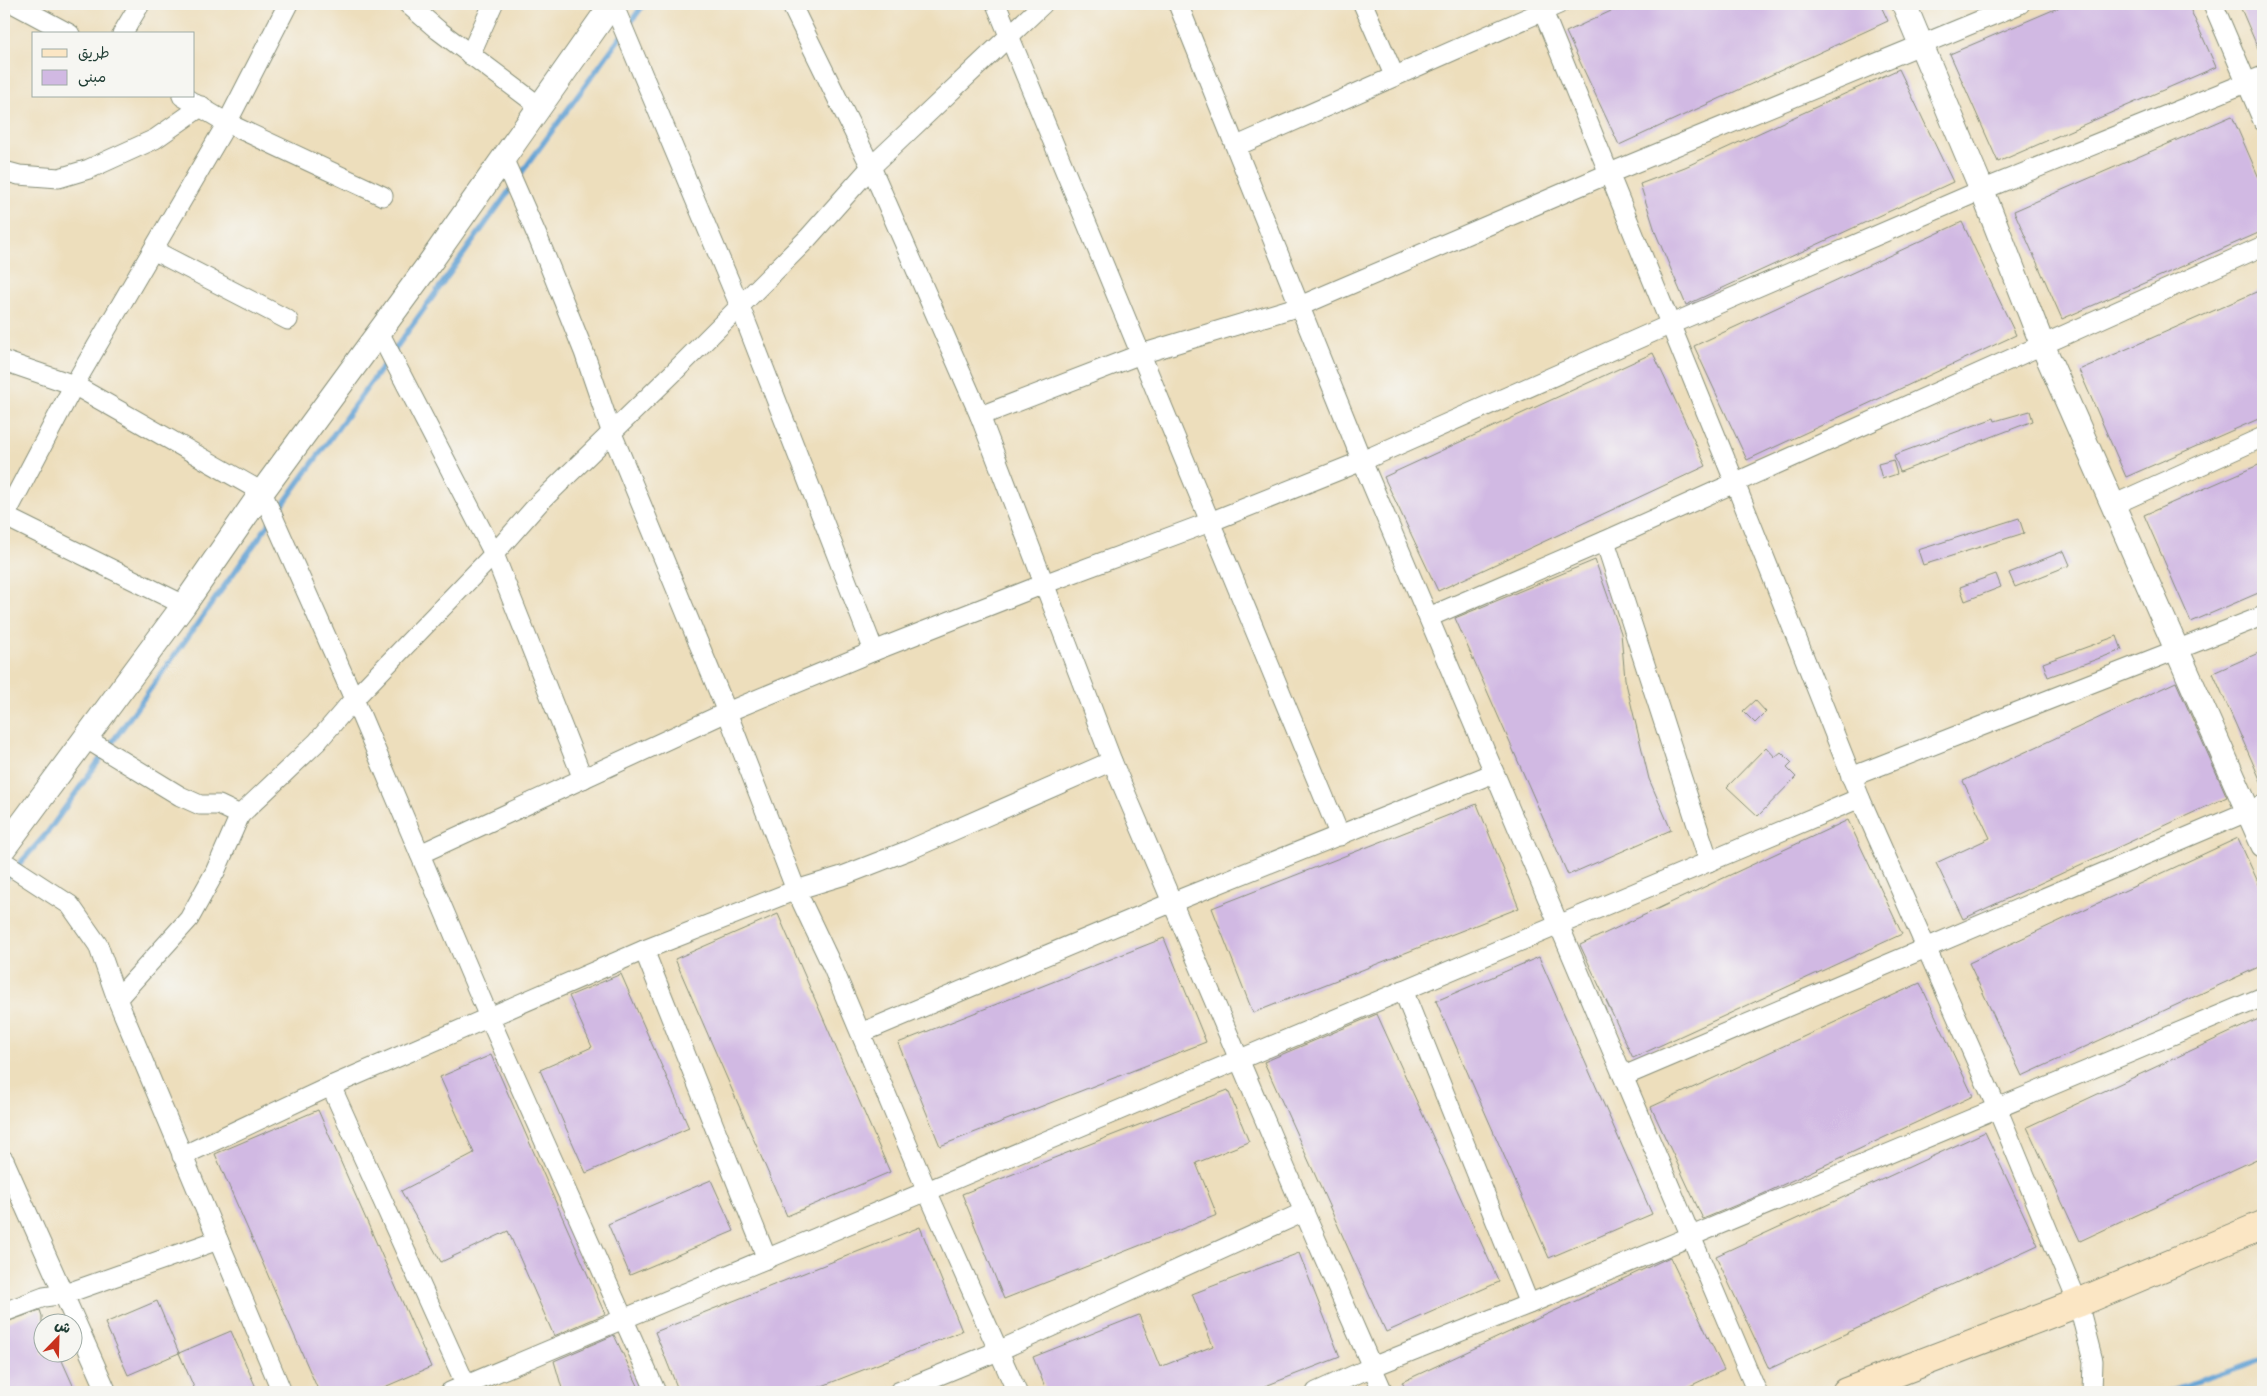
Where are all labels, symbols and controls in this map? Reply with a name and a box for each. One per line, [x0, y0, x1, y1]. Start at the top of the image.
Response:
legend [32, 32, 195, 98]
text: طريق [78, 44, 110, 66]
text: مبنى [78, 68, 106, 90]
north arrow [32, 1314, 82, 1364]
text: ش [51, 1316, 73, 1340]

